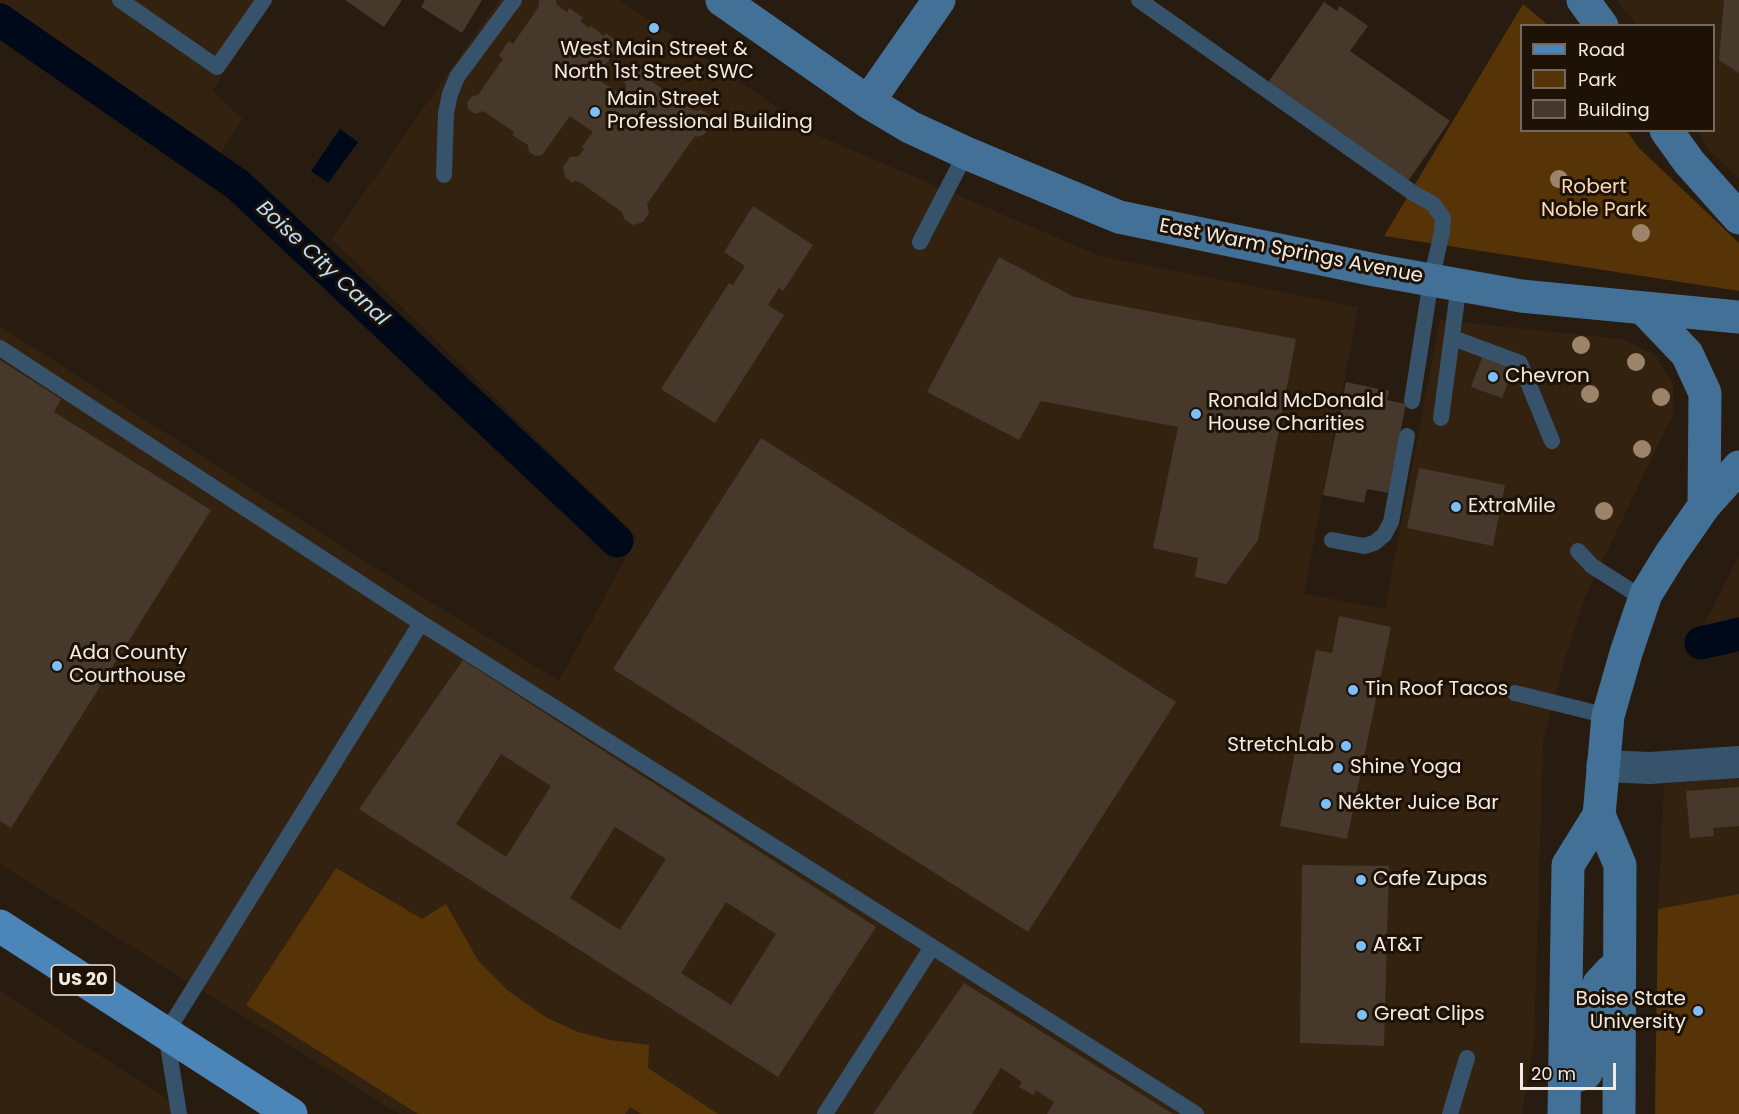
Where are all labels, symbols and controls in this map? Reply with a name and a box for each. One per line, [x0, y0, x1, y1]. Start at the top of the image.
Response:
marker: West Main Street & North 1st Street SWC [647, 21, 661, 35]
legend [1520, 24, 1715, 132]
text: Road [1578, 37, 1625, 62]
place label: West Main Street & North 1st Street SWC [554, 38, 754, 85]
text: Park [1578, 67, 1617, 92]
place label: Main Street Professional Building [607, 88, 813, 135]
text: Building [1578, 97, 1650, 122]
marker: Main Street Professional Building [588, 105, 602, 119]
park label: Robert Noble Park [1541, 176, 1647, 223]
water label: Boise City Canal [250, 196, 394, 332]
street label: East Warm Springs Avenue [1157, 215, 1425, 289]
place label: Chevron [1505, 365, 1590, 389]
marker: Chevron [1486, 370, 1500, 384]
place label: Ronald McDonald House Charities [1208, 390, 1384, 437]
marker: Ronald McDonald House Charities [1189, 407, 1203, 421]
place label: ExtraMile [1468, 495, 1556, 519]
marker: ExtraMile [1449, 500, 1463, 514]
place label: Ada County Courthouse [69, 642, 187, 689]
marker: Ada County Courthouse [50, 659, 64, 673]
place label: Tin Roof Tacos [1365, 678, 1508, 702]
marker: Tin Roof Tacos [1346, 683, 1360, 697]
place label: StretchLab [1227, 734, 1334, 758]
marker: StretchLab [1339, 739, 1353, 753]
place label: Shine Yoga [1350, 756, 1462, 780]
marker: Shine Yoga [1331, 761, 1345, 775]
place label: Nékter Juice Bar [1338, 792, 1499, 816]
marker: Nékter Juice Bar [1319, 797, 1333, 811]
place label: Cafe Zupas [1373, 868, 1487, 892]
marker: Cafe Zupas [1354, 873, 1368, 887]
place label: AT&T [1373, 934, 1423, 958]
marker: AT&T [1354, 939, 1368, 953]
road number: US 20 [52, 965, 115, 995]
place label: Boise State University [1576, 988, 1686, 1035]
place label: Great Clips [1374, 1003, 1485, 1027]
marker: Boise State University [1691, 1004, 1705, 1018]
marker: Great Clips [1355, 1008, 1369, 1022]
scale bar [1523, 1051, 1619, 1089]
text: 20 m [1531, 1061, 1576, 1086]

